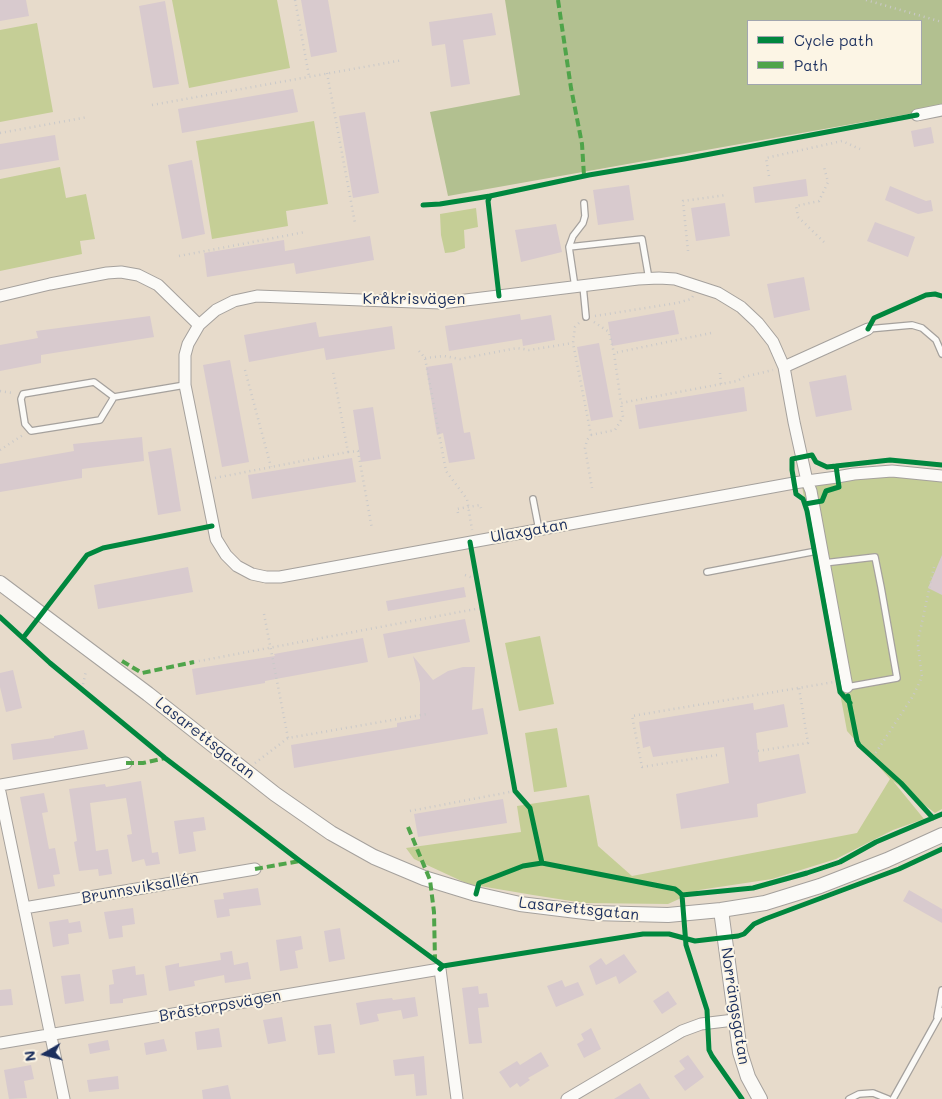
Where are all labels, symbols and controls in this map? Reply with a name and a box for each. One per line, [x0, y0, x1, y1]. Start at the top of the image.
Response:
legend [747, 20, 922, 85]
text: Cycle path [794, 30, 873, 50]
text: Path [794, 55, 828, 75]
street label: Kråkrisvägen [363, 289, 465, 309]
street label: Ulaxgatan [489, 515, 569, 547]
street label: Lasarettsgatan [151, 693, 259, 783]
street label: Brunnsviksallén [80, 868, 200, 908]
street label: Lasarettsgatan [518, 893, 640, 925]
street label: Norrängsgatan [716, 946, 754, 1066]
street label: Bråstorpsvägen [157, 986, 283, 1026]
north arrow [20, 1029, 70, 1079]
text: N [20, 1050, 40, 1063]

